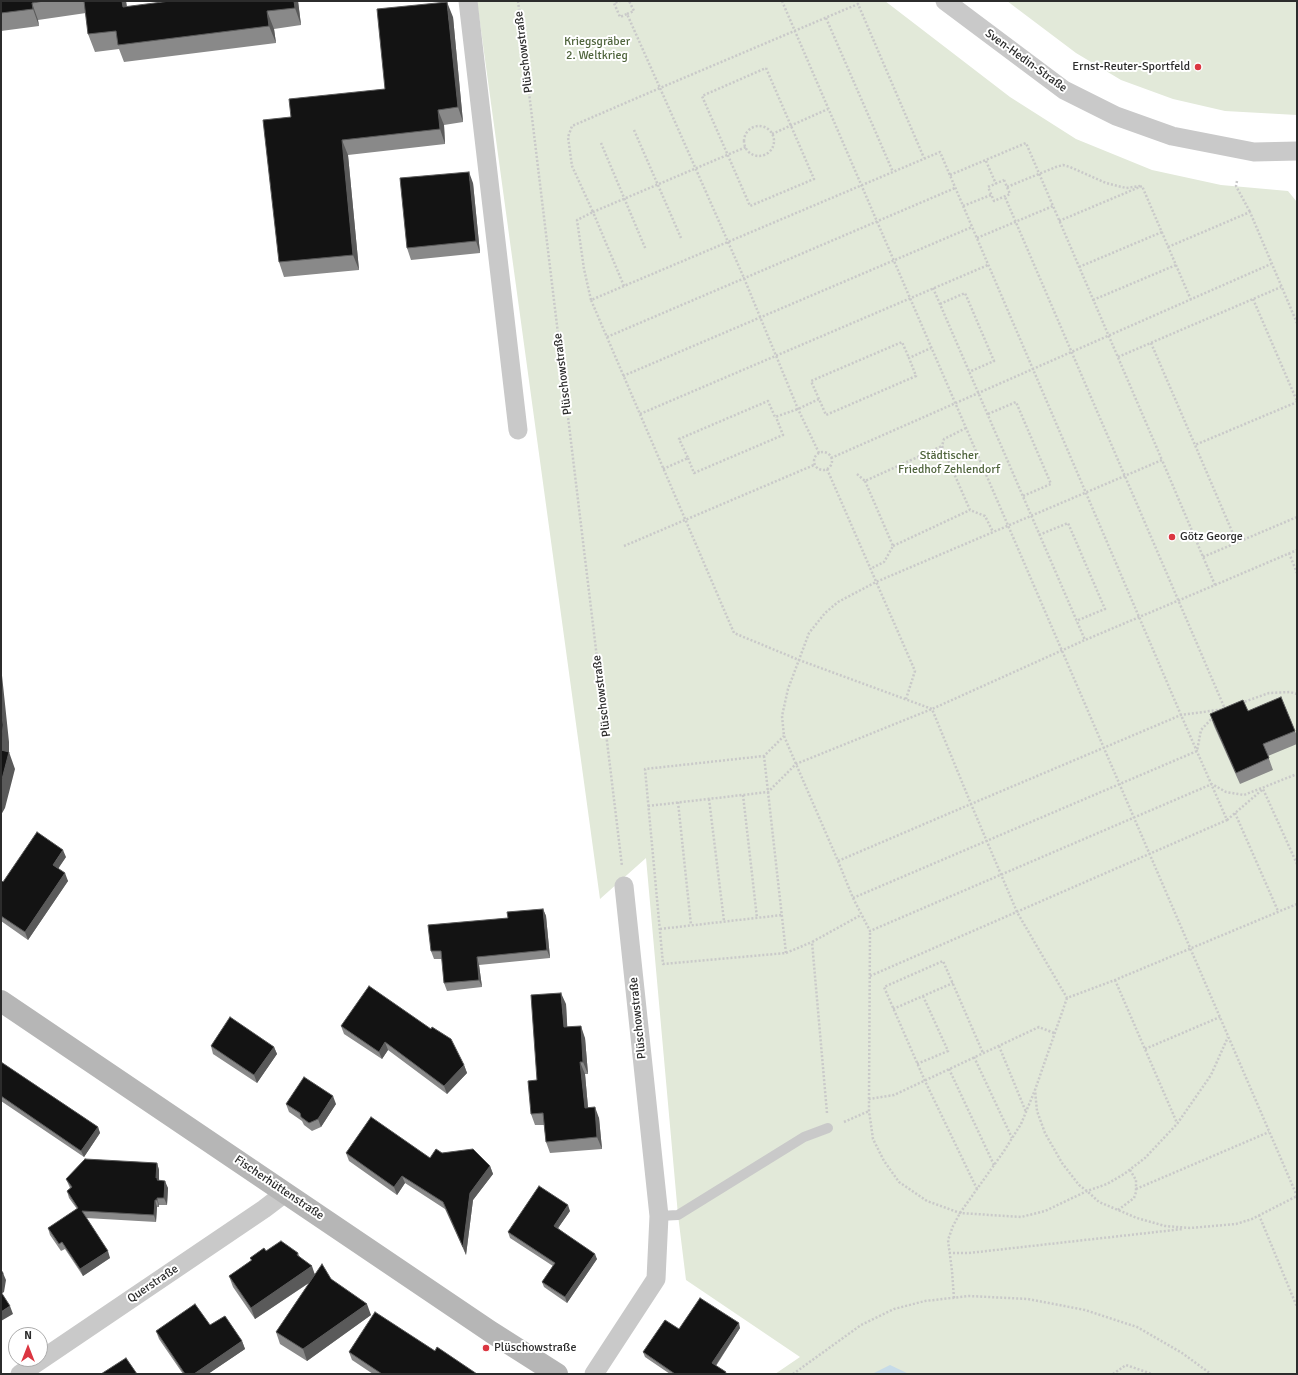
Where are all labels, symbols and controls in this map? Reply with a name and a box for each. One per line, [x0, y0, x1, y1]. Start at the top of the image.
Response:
street label: Plüschowstraße [512, 10, 536, 94]
street label: Sven-Hedin-Straße [982, 26, 1070, 96]
park label: Kriegsgräber 2. Weltkrieg [564, 35, 630, 63]
place label: Ernst-Reuter-Sportfeld [1072, 60, 1190, 74]
marker: Ernst-Reuter-Sportfeld [1193, 62, 1203, 72]
street label: Plüschowstraße [551, 332, 575, 416]
park label: Städtischer Friedhof Zehlendorf [898, 449, 1000, 477]
place label: Götz George [1180, 530, 1243, 544]
marker: Götz George [1167, 532, 1177, 542]
street label: Plüschowstraße [590, 654, 614, 738]
street label: Plüschowstraße [627, 976, 649, 1060]
street label: Fischerhüttenstraße [232, 1153, 326, 1223]
street label: Querstraße [125, 1262, 181, 1306]
north arrow [8, 1327, 48, 1367]
text: N [24, 1329, 32, 1342]
place label: Plüschowstraße [494, 1341, 576, 1355]
marker: Plüschowstraße [481, 1343, 491, 1353]

